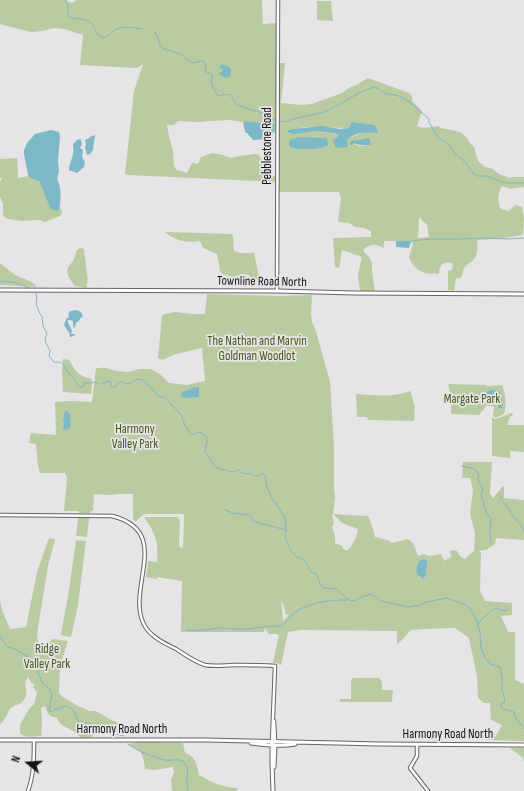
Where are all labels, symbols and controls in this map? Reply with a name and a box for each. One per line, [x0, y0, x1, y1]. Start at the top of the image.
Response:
street label: Pebblestone Road [260, 107, 276, 185]
street label: Townline Road North [217, 273, 307, 291]
park label: The Nathan and Marvin Goldman Woodlot [207, 334, 307, 365]
park label: Margate Park [444, 392, 500, 408]
park label: Harmony Valley Park [112, 422, 158, 453]
park label: Ridge Valley Park [24, 642, 70, 673]
street label: Harmony Road North [77, 722, 167, 738]
street label: Harmony Road North [403, 727, 493, 743]
north arrow [8, 743, 48, 783]
text: N [9, 754, 23, 764]

